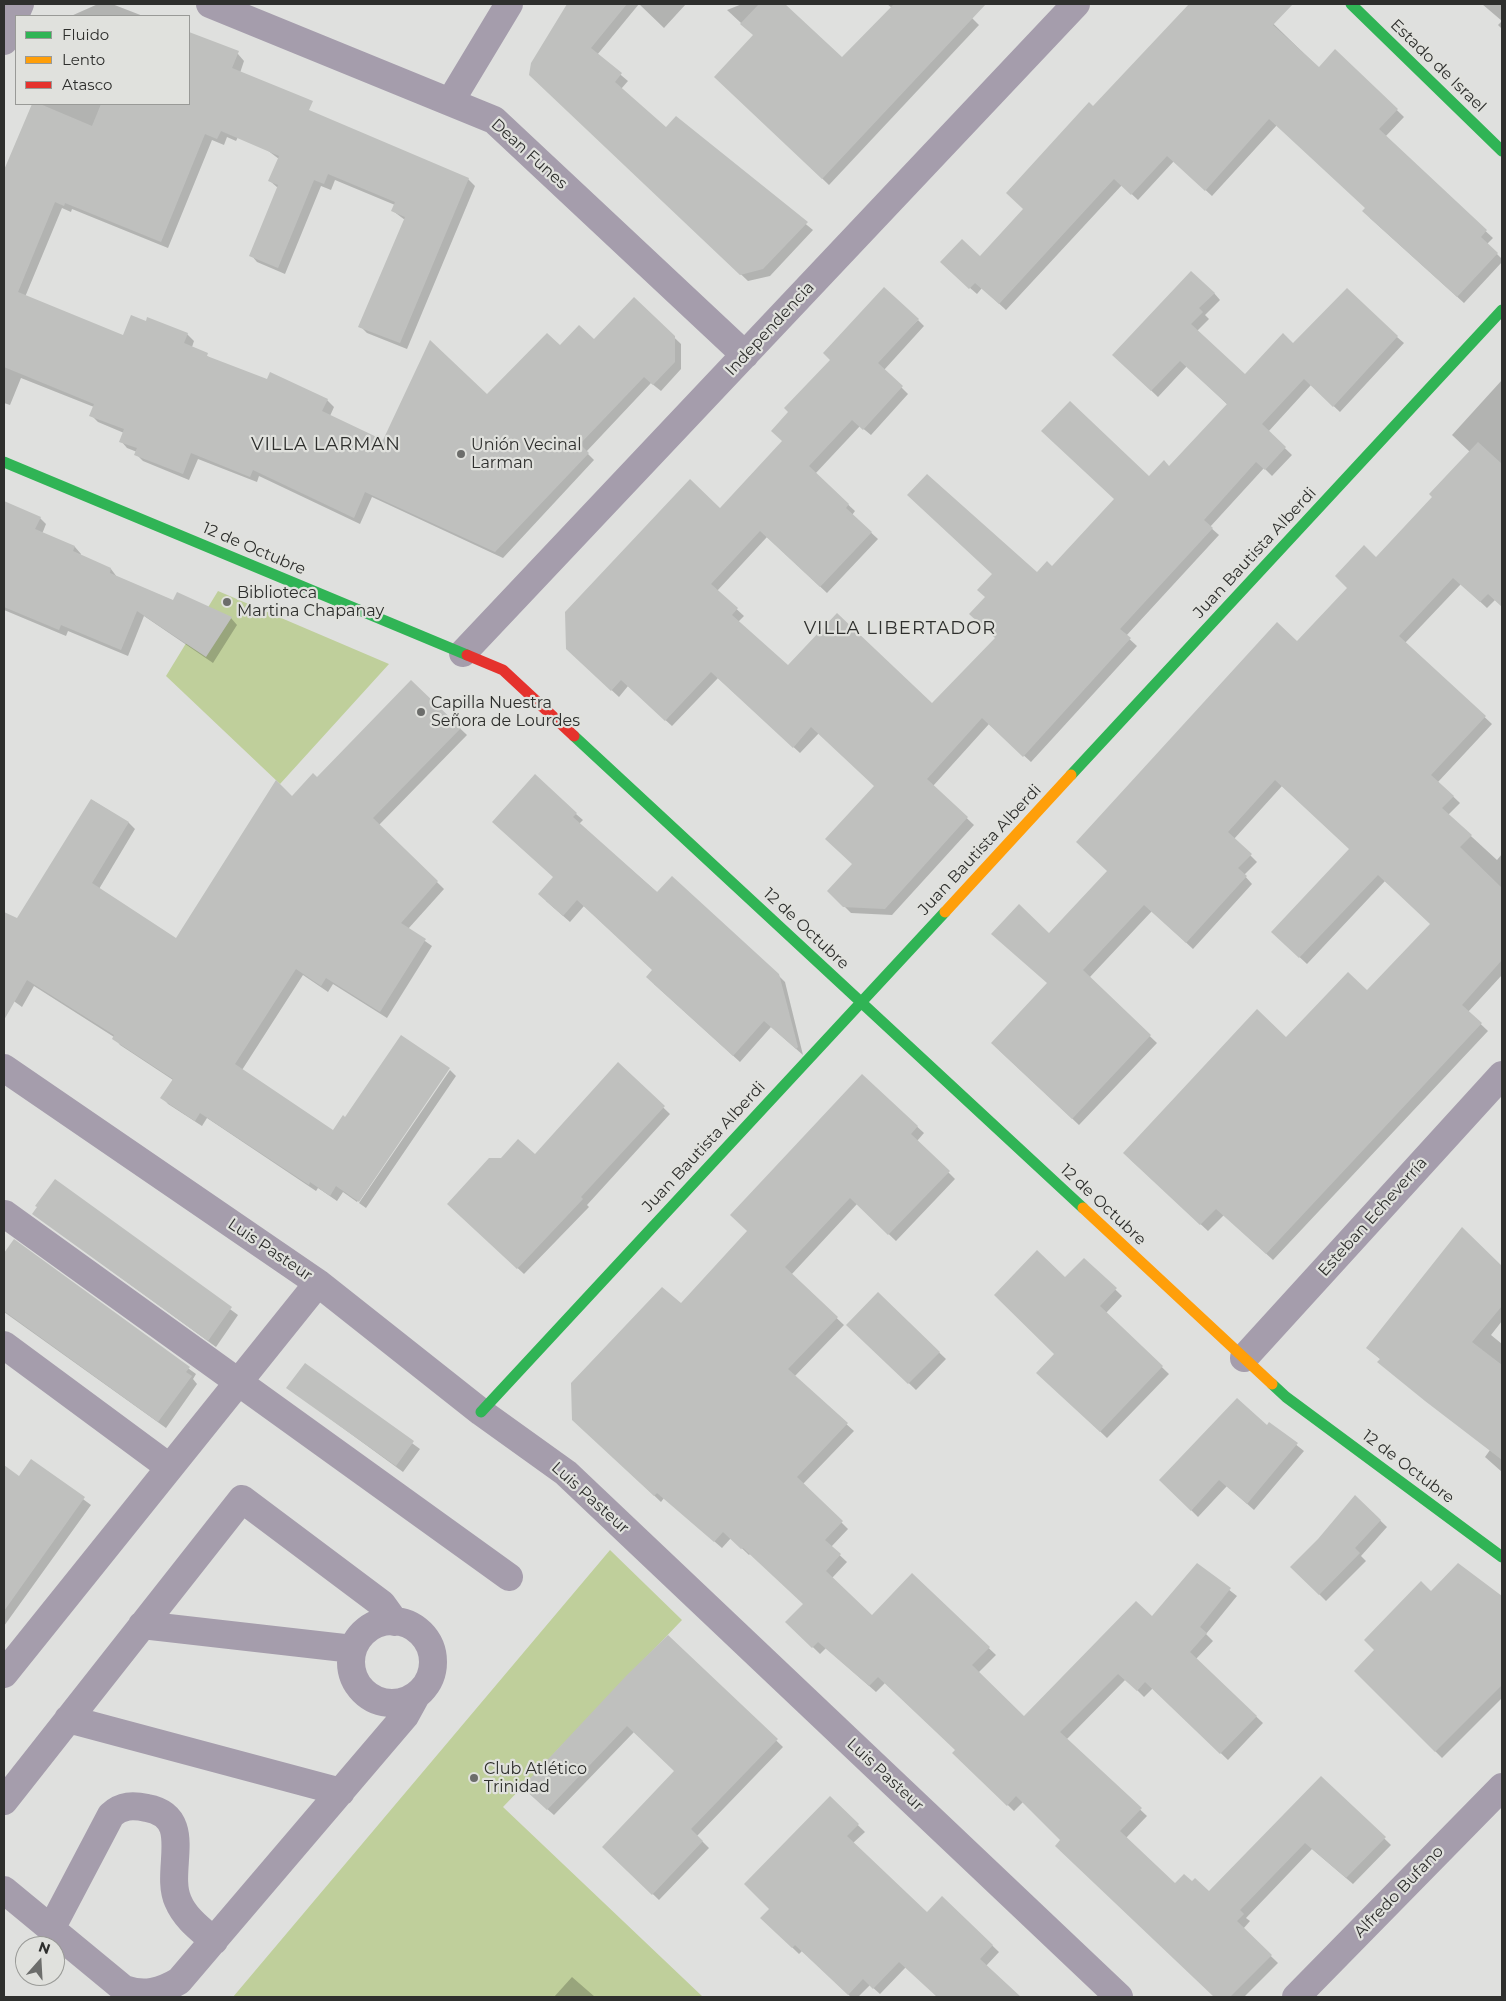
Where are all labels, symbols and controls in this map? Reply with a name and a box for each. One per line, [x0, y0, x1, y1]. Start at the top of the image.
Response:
legend [15, 15, 190, 105]
street label: Estado de Israel [1386, 15, 1490, 117]
text: Fluido [62, 25, 109, 44]
text: Lento [62, 50, 105, 69]
text: Atasco [62, 75, 112, 94]
street label: Dean Funes [487, 115, 571, 193]
street label: Independencia [722, 278, 818, 380]
district label: VILLA LARMAN [250, 434, 402, 456]
place label: Unión Vecinal Larman [471, 435, 582, 473]
marker: Unión Vecinal Larman [455, 448, 467, 460]
street label: Juan Bautista Alberdi [1189, 484, 1321, 622]
street label: 12 de Octubre [200, 519, 308, 579]
place label: Biblioteca Martina Chapanay [237, 583, 384, 621]
marker: Biblioteca Martina Chapanay [221, 596, 233, 608]
district label: VILLA LIBERTADOR [802, 618, 998, 640]
place label: Capilla Nuestra Señora de Lourdes [431, 693, 580, 731]
marker: Capilla Nuestra Señora de Lourdes [415, 706, 427, 718]
street label: Juan Bautista Alberdi [914, 781, 1046, 919]
street label: 12 de Octubre [759, 884, 853, 974]
street label: Juan Bautista Alberdi [638, 1078, 770, 1216]
street label: Esteban Echeverría [1314, 1153, 1432, 1281]
street label: 12 de Octubre [1056, 1160, 1150, 1250]
street label: Luis Pasteur [224, 1215, 316, 1285]
street label: 12 de Octubre [1358, 1426, 1458, 1508]
street label: Luis Pasteur [547, 1458, 633, 1538]
street label: Luis Pasteur [843, 1735, 927, 1815]
place label: Club Atlético Trinidad [484, 1759, 587, 1797]
marker: Club Atlético Trinidad [468, 1772, 480, 1784]
street label: Alfredo Bufano [1350, 1842, 1448, 1942]
north arrow [15, 1936, 65, 1986]
text: N [36, 1937, 53, 1958]

